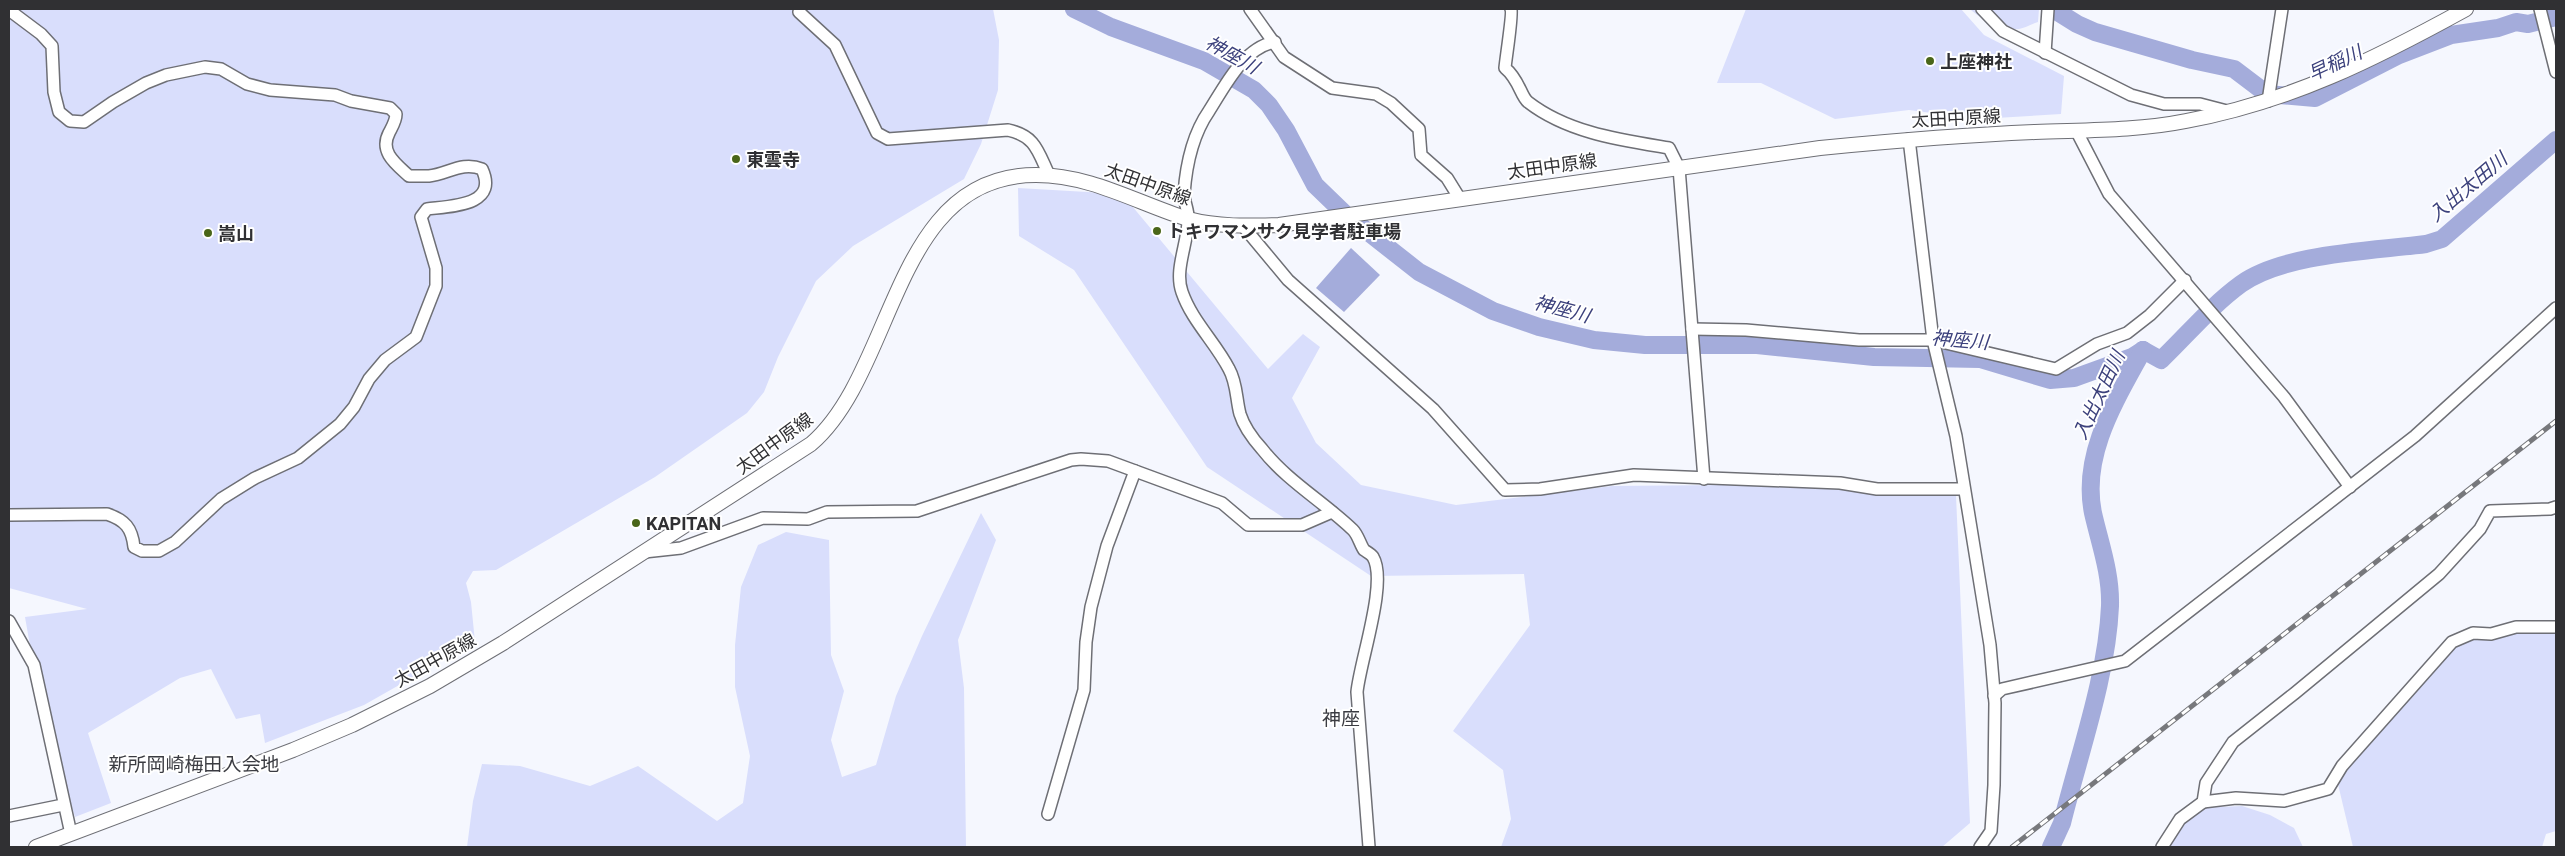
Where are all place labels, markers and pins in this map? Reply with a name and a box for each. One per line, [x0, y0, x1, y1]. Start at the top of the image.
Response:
place label: 上座神社 [1940, 51, 2012, 72]
marker: 上座神社 [1924, 55, 1936, 67]
place label: 東雲寺 [746, 149, 800, 170]
marker: 東雲寺 [730, 153, 742, 165]
place label: トキワマンサク見学者駐車場 [1167, 221, 1401, 242]
place label: 嵩山 [218, 223, 254, 244]
marker: トキワマンサク見学者駐車場 [1151, 225, 1163, 237]
marker: 嵩山 [202, 227, 214, 239]
place label: KAPITAN [646, 513, 721, 534]
marker: KAPITAN [630, 517, 642, 529]

